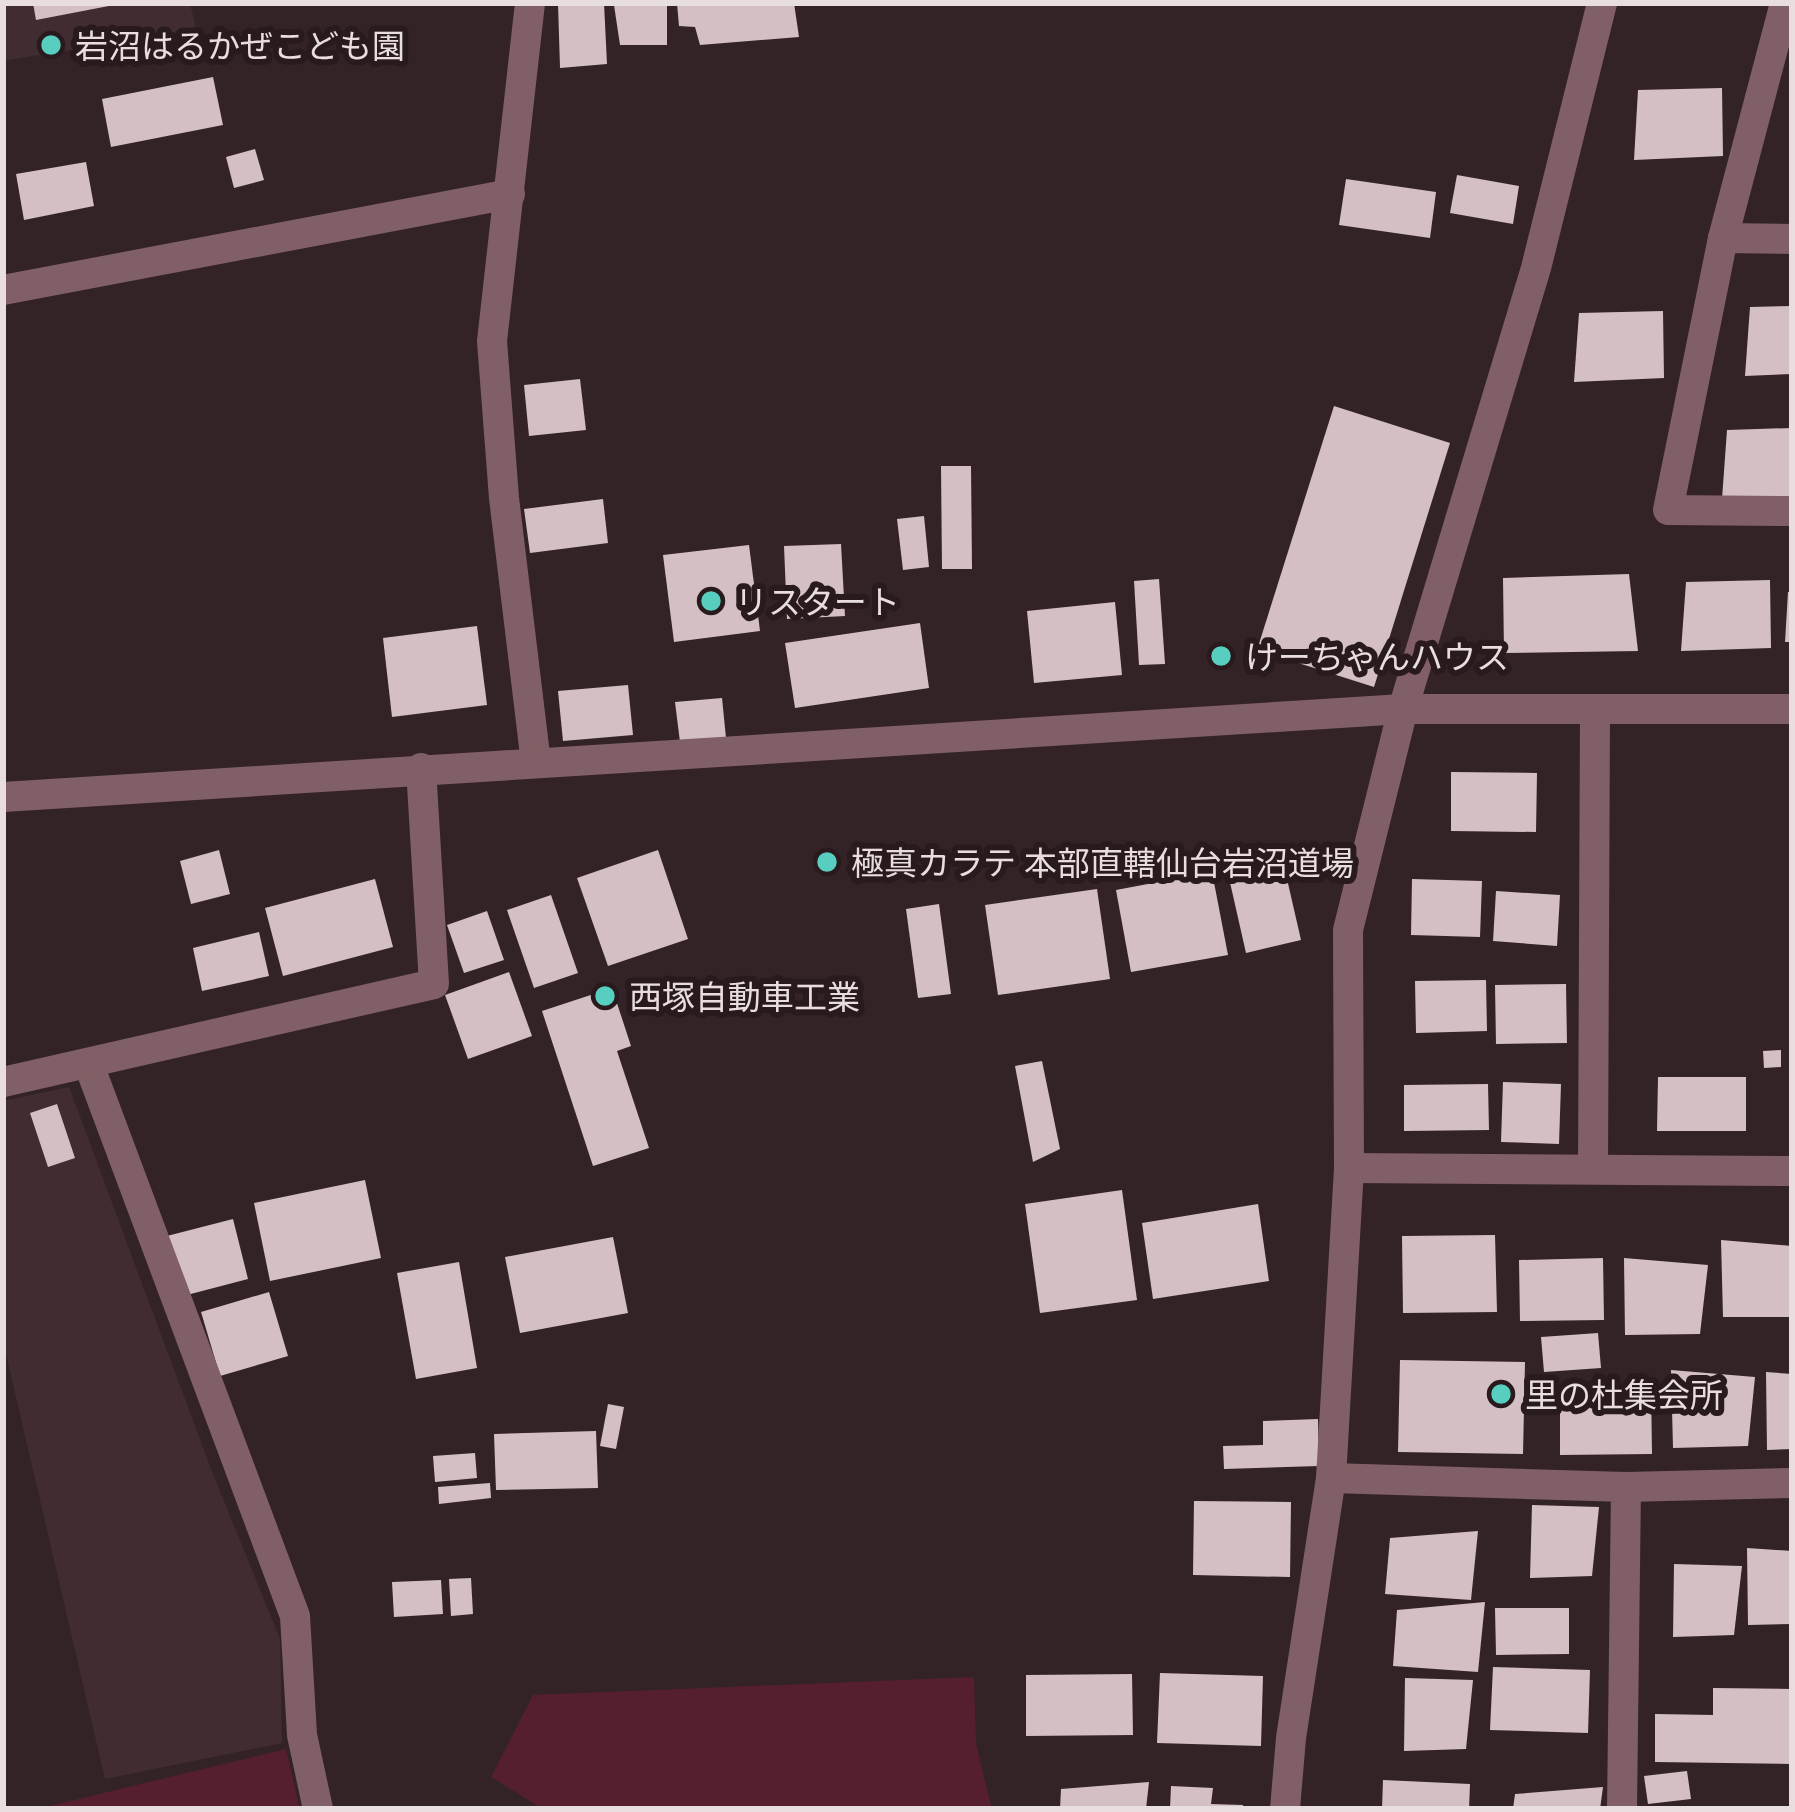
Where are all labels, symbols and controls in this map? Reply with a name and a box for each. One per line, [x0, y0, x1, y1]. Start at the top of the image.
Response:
place label: 岩沼はるかぜこども園 [75, 24, 405, 67]
marker: 岩沼はるかぜこども園 [38, 32, 64, 58]
place label: リスタート [735, 580, 900, 623]
marker: リスタート [698, 588, 724, 614]
place label: けーちゃんハウス [1245, 635, 1509, 678]
marker: けーちゃんハウス [1208, 643, 1234, 669]
place label: 極真カラテ 本部直轄仙台岩沼道場 [851, 841, 1354, 884]
marker: 極真カラテ 本部直轄仙台岩沼道場 [814, 849, 840, 875]
place label: 西塚自動車工業 [629, 975, 860, 1018]
marker: 西塚自動車工業 [592, 983, 618, 1009]
place label: 里の杜集会所 [1525, 1373, 1723, 1416]
marker: 里の杜集会所 [1488, 1381, 1514, 1407]

